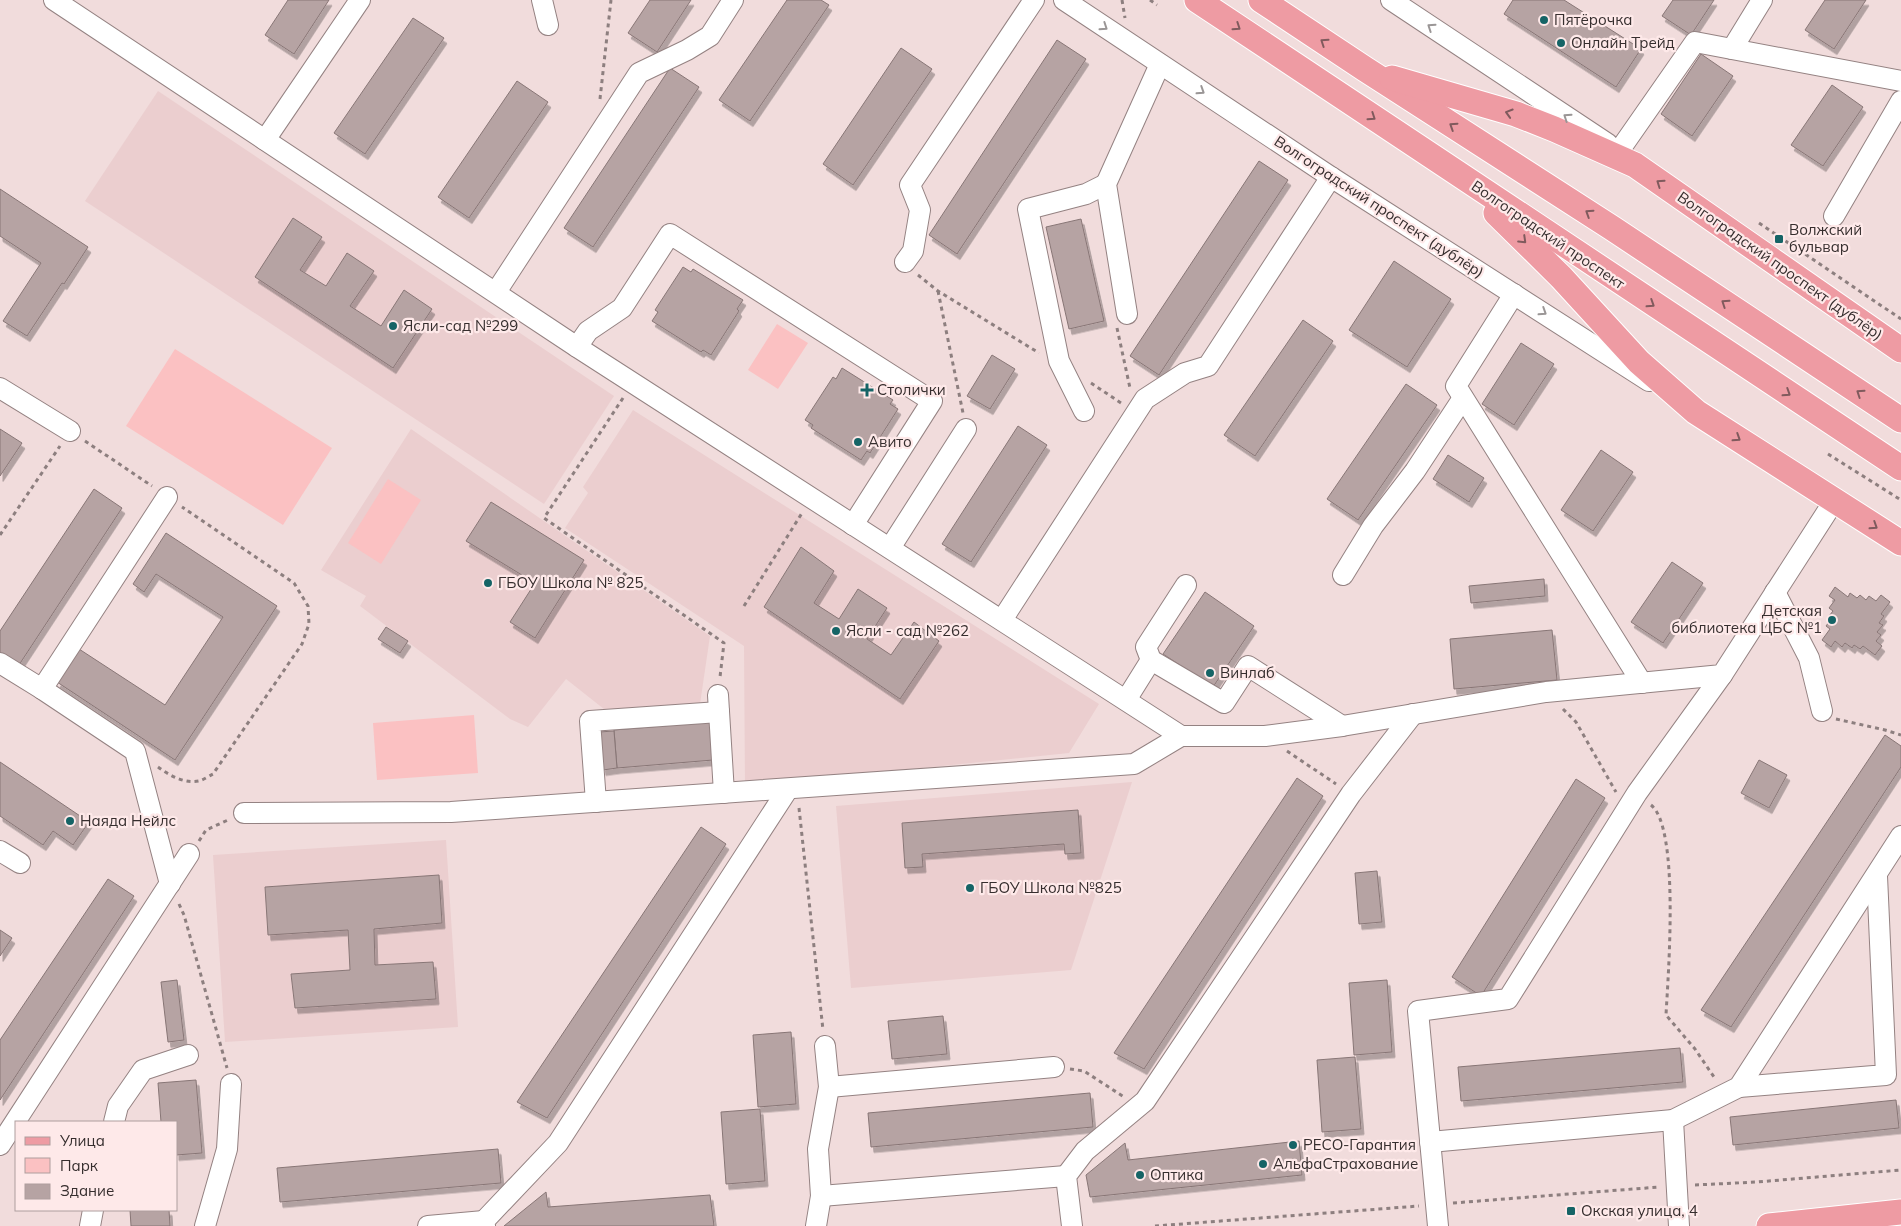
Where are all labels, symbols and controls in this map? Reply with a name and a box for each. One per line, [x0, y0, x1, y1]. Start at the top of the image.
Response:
place label: Пятёрочка [1554, 10, 1632, 29]
marker: Пятёрочка [1538, 14, 1550, 26]
one-way arrow [1099, 21, 1108, 30]
one-way arrow [1231, 21, 1241, 30]
one-way arrow [1428, 24, 1437, 33]
place label: Онлайн Трейд [1571, 33, 1675, 52]
marker: Онлайн Трейд [1555, 37, 1567, 49]
one-way arrow [1321, 39, 1330, 48]
one-way arrow [1195, 84, 1204, 94]
one-way arrow [1505, 108, 1514, 118]
one-way arrow [1367, 111, 1376, 120]
one-way arrow [1563, 113, 1572, 123]
one-way arrow [1449, 122, 1458, 132]
street label: Волгоградский проспект (дублёр) [1271, 132, 1488, 282]
street label: Волгоградский проспект [1468, 176, 1629, 293]
one-way arrow [1656, 180, 1665, 189]
street label: Волгоградский проспект (дублёр) [1674, 187, 1887, 344]
one-way arrow [1586, 210, 1595, 220]
place label: Волжский бульвар [1789, 220, 1862, 256]
marker: Волжский бульвар [1773, 233, 1785, 245]
one-way arrow [1517, 234, 1526, 243]
one-way arrow [1646, 297, 1655, 307]
one-way arrow [1721, 300, 1731, 309]
one-way arrow [1537, 306, 1546, 316]
place label: Ясли-сад №299 [403, 316, 518, 335]
marker: Ясли-сад №299 [387, 320, 399, 332]
place label: Столички [877, 380, 946, 399]
marker: Столички [861, 384, 873, 396]
one-way arrow [1781, 387, 1791, 396]
one-way arrow [1857, 390, 1866, 399]
place label: Авито [868, 432, 912, 451]
one-way arrow [1731, 432, 1741, 441]
marker: Авито [852, 436, 864, 448]
one-way arrow [1868, 520, 1877, 529]
place label: ГБОУ Школа № 825 [498, 573, 644, 592]
marker: ГБОУ Школа № 825 [482, 577, 494, 589]
place label: Детская библиотека ЦБС №1 [1671, 601, 1822, 637]
marker: Детская библиотека ЦБС №1 [1826, 614, 1838, 626]
place label: Ясли - сад №262 [846, 621, 969, 640]
marker: Ясли - сад №262 [830, 625, 842, 637]
place label: Винлаб [1220, 663, 1275, 682]
marker: Винлаб [1204, 667, 1216, 679]
place label: Наяда Нейлс [80, 811, 176, 830]
marker: Наяда Нейлс [64, 815, 76, 827]
place label: ГБОУ Школа №825 [980, 878, 1122, 897]
marker: ГБОУ Школа №825 [964, 882, 976, 894]
legend [15, 1121, 178, 1211]
text: Улица [59, 1131, 105, 1150]
place label: РЕСО-Гарантия [1303, 1135, 1416, 1154]
marker: РЕСО-Гарантия [1287, 1139, 1299, 1151]
place label: АльфаСтрахование [1273, 1154, 1418, 1173]
text: Парк [60, 1156, 99, 1175]
marker: АльфаСтрахование [1257, 1158, 1269, 1170]
place label: Оптика [1150, 1165, 1203, 1184]
marker: Оптика [1134, 1169, 1146, 1181]
text: Здание [60, 1181, 114, 1200]
place label: Окская улица, 4 [1581, 1201, 1698, 1220]
marker: Окская улица, 4 [1565, 1205, 1577, 1217]

